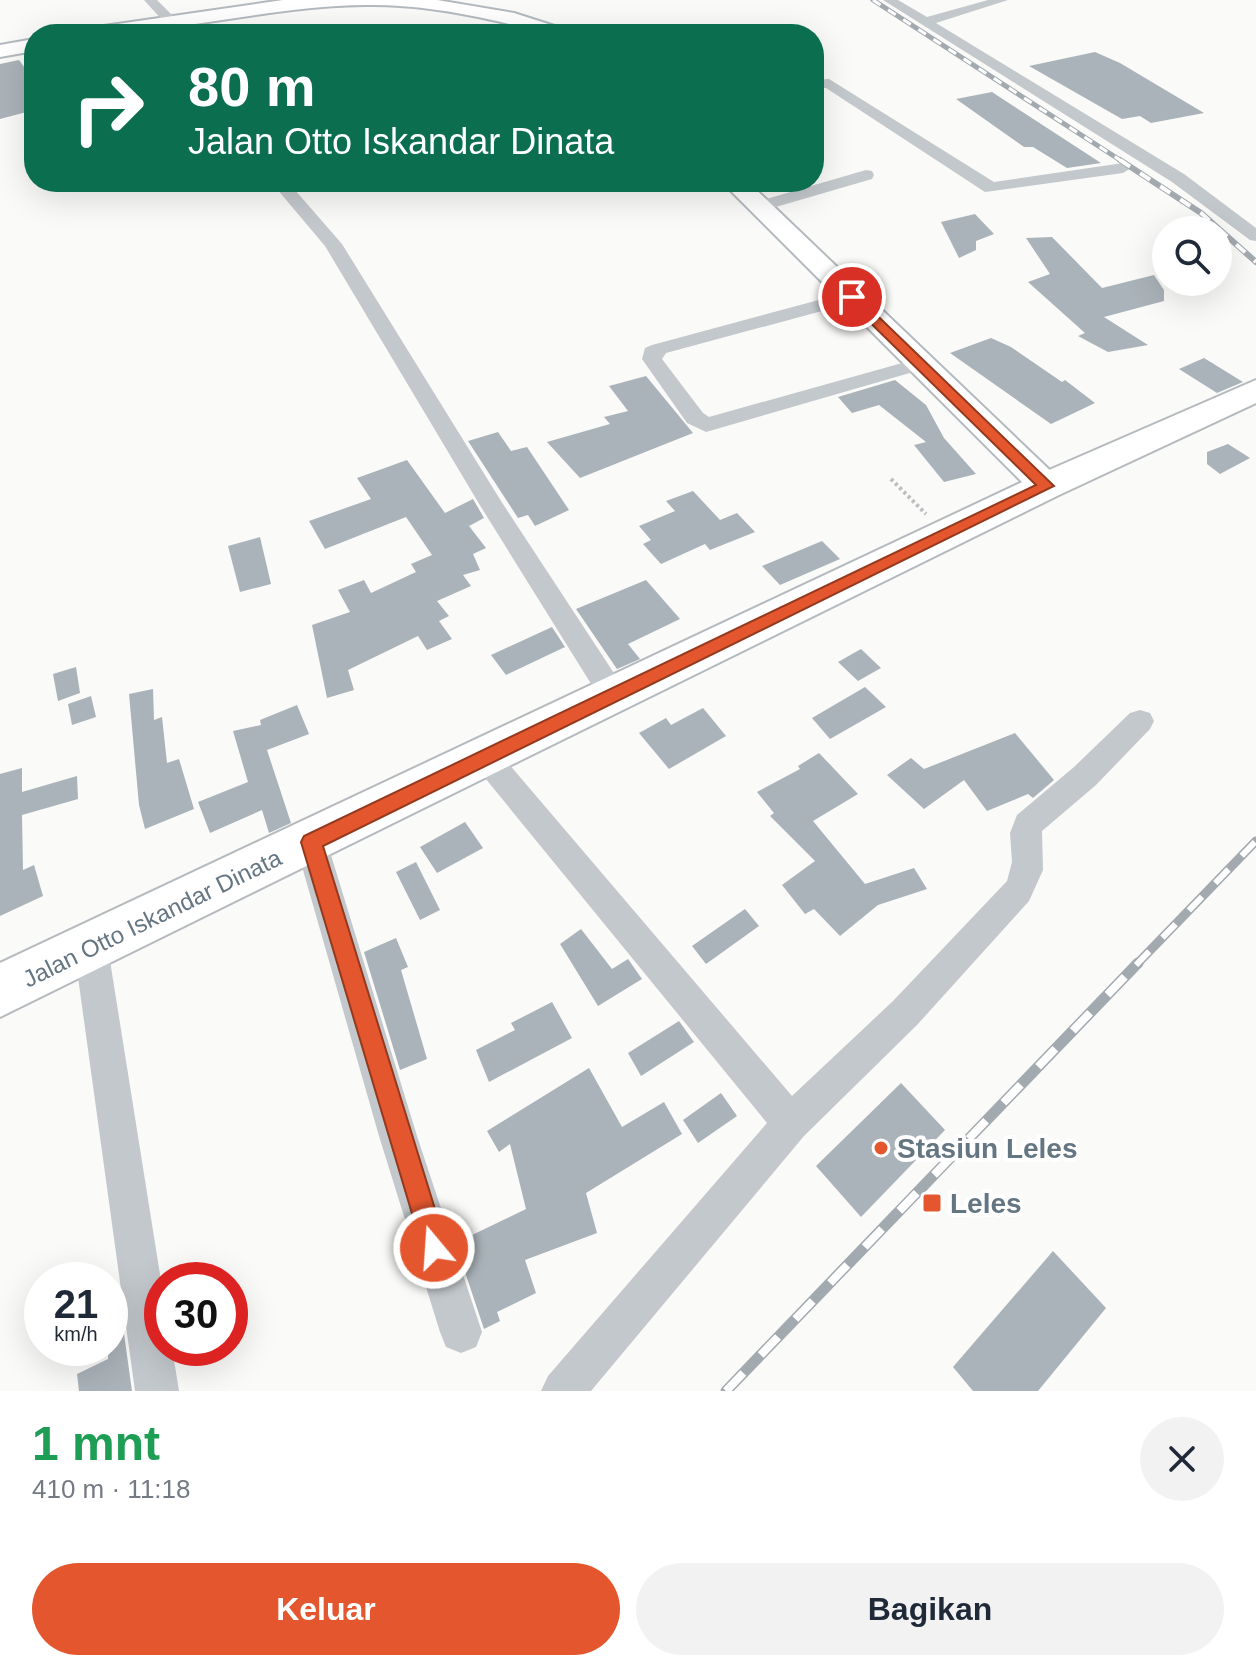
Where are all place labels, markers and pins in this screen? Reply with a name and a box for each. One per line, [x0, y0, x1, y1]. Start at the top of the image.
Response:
pin [818, 263, 886, 331]
place label: Stasiun Leles [897, 1133, 1078, 1164]
marker: Stasiun Leles [872, 1139, 890, 1157]
place label: Leles [950, 1188, 1022, 1219]
marker: Leles [921, 1192, 943, 1214]

